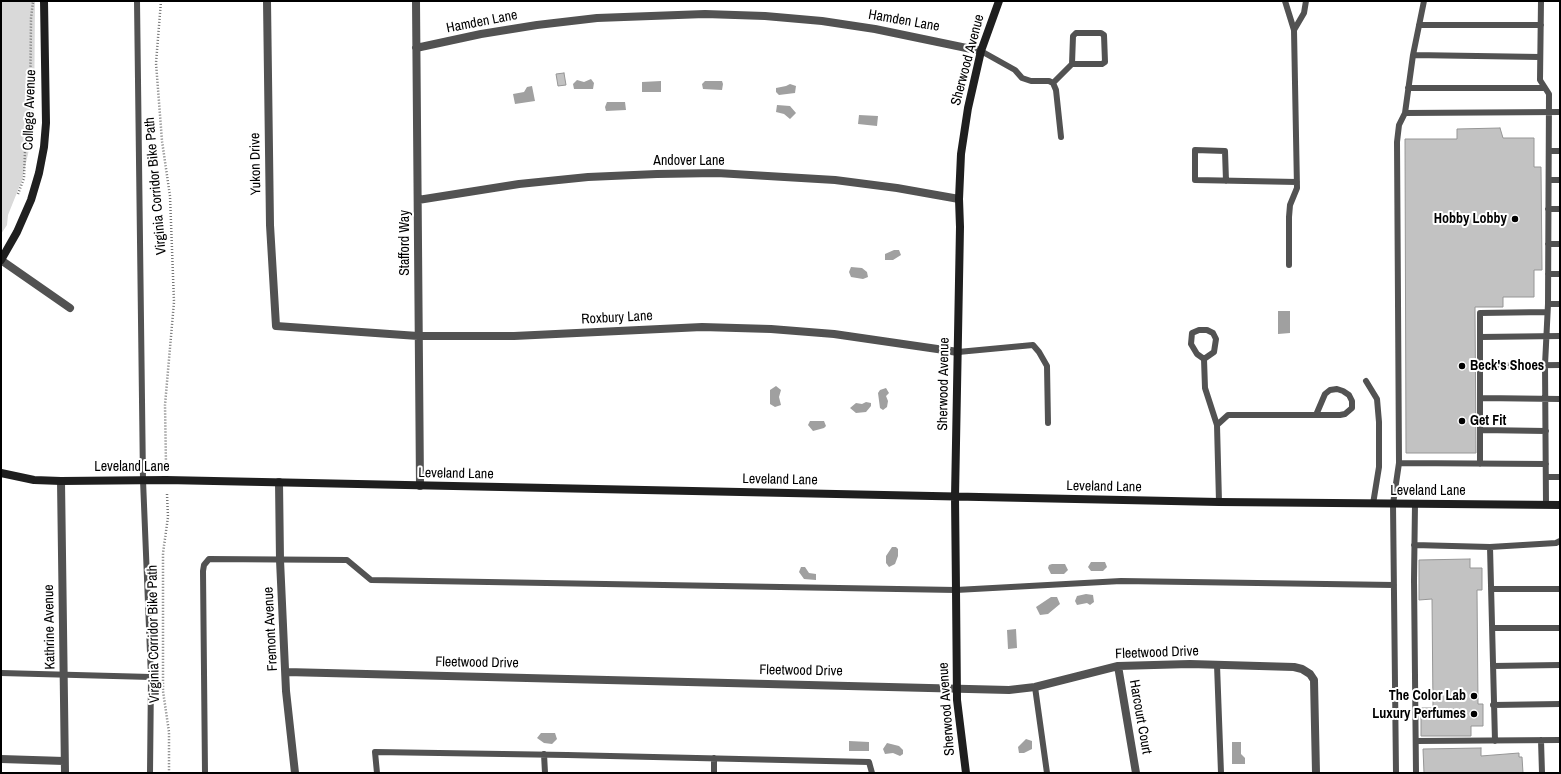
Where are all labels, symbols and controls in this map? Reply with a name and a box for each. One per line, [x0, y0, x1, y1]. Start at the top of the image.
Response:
street label: Hamden Lane [867, 6, 941, 36]
street label: Hamden Lane [445, 7, 519, 37]
street label: Sherwood Avenue [948, 13, 988, 107]
street label: College Avenue [20, 69, 40, 151]
street label: Virginia Corridor Bike Path [142, 116, 170, 256]
street label: Yukon Drive [247, 133, 265, 195]
street label: Andover Lane [653, 153, 725, 169]
street label: Stafford Way [397, 210, 413, 276]
place label: Hobby Lobby [1434, 211, 1507, 227]
marker: Hobby Lobby [1510, 214, 1520, 224]
street label: Roxbury Lane [581, 308, 653, 328]
street label: Sherwood Avenue [935, 337, 953, 431]
place label: Beck's Shoes [1470, 358, 1544, 374]
marker: Beck's Shoes [1457, 361, 1467, 371]
place label: Get Fit [1470, 413, 1506, 429]
marker: Get Fit [1457, 416, 1467, 426]
street label: Leveland Lane [94, 459, 170, 475]
street label: Leveland Lane [418, 465, 494, 483]
street label: Leveland Lane [742, 471, 818, 489]
street label: Leveland Lane [1066, 478, 1142, 496]
street label: Leveland Lane [1390, 483, 1466, 499]
street label: Virginia Corridor Bike Path [144, 565, 164, 703]
street label: Kathrine Avenue [41, 584, 59, 670]
street label: Fremont Avenue [260, 586, 282, 672]
street label: Fleetwood Drive [1115, 643, 1199, 663]
street label: Fleetwood Drive [435, 654, 519, 672]
street label: Fleetwood Drive [759, 662, 843, 680]
street label: Sherwood Avenue [935, 662, 959, 756]
street label: Harcourt Court [1125, 678, 1155, 756]
place label: The Color Lab [1389, 688, 1466, 704]
marker: The Color Lab [1469, 691, 1479, 701]
place label: Luxury Perfumes [1372, 706, 1466, 722]
marker: Luxury Perfumes [1469, 709, 1479, 719]

